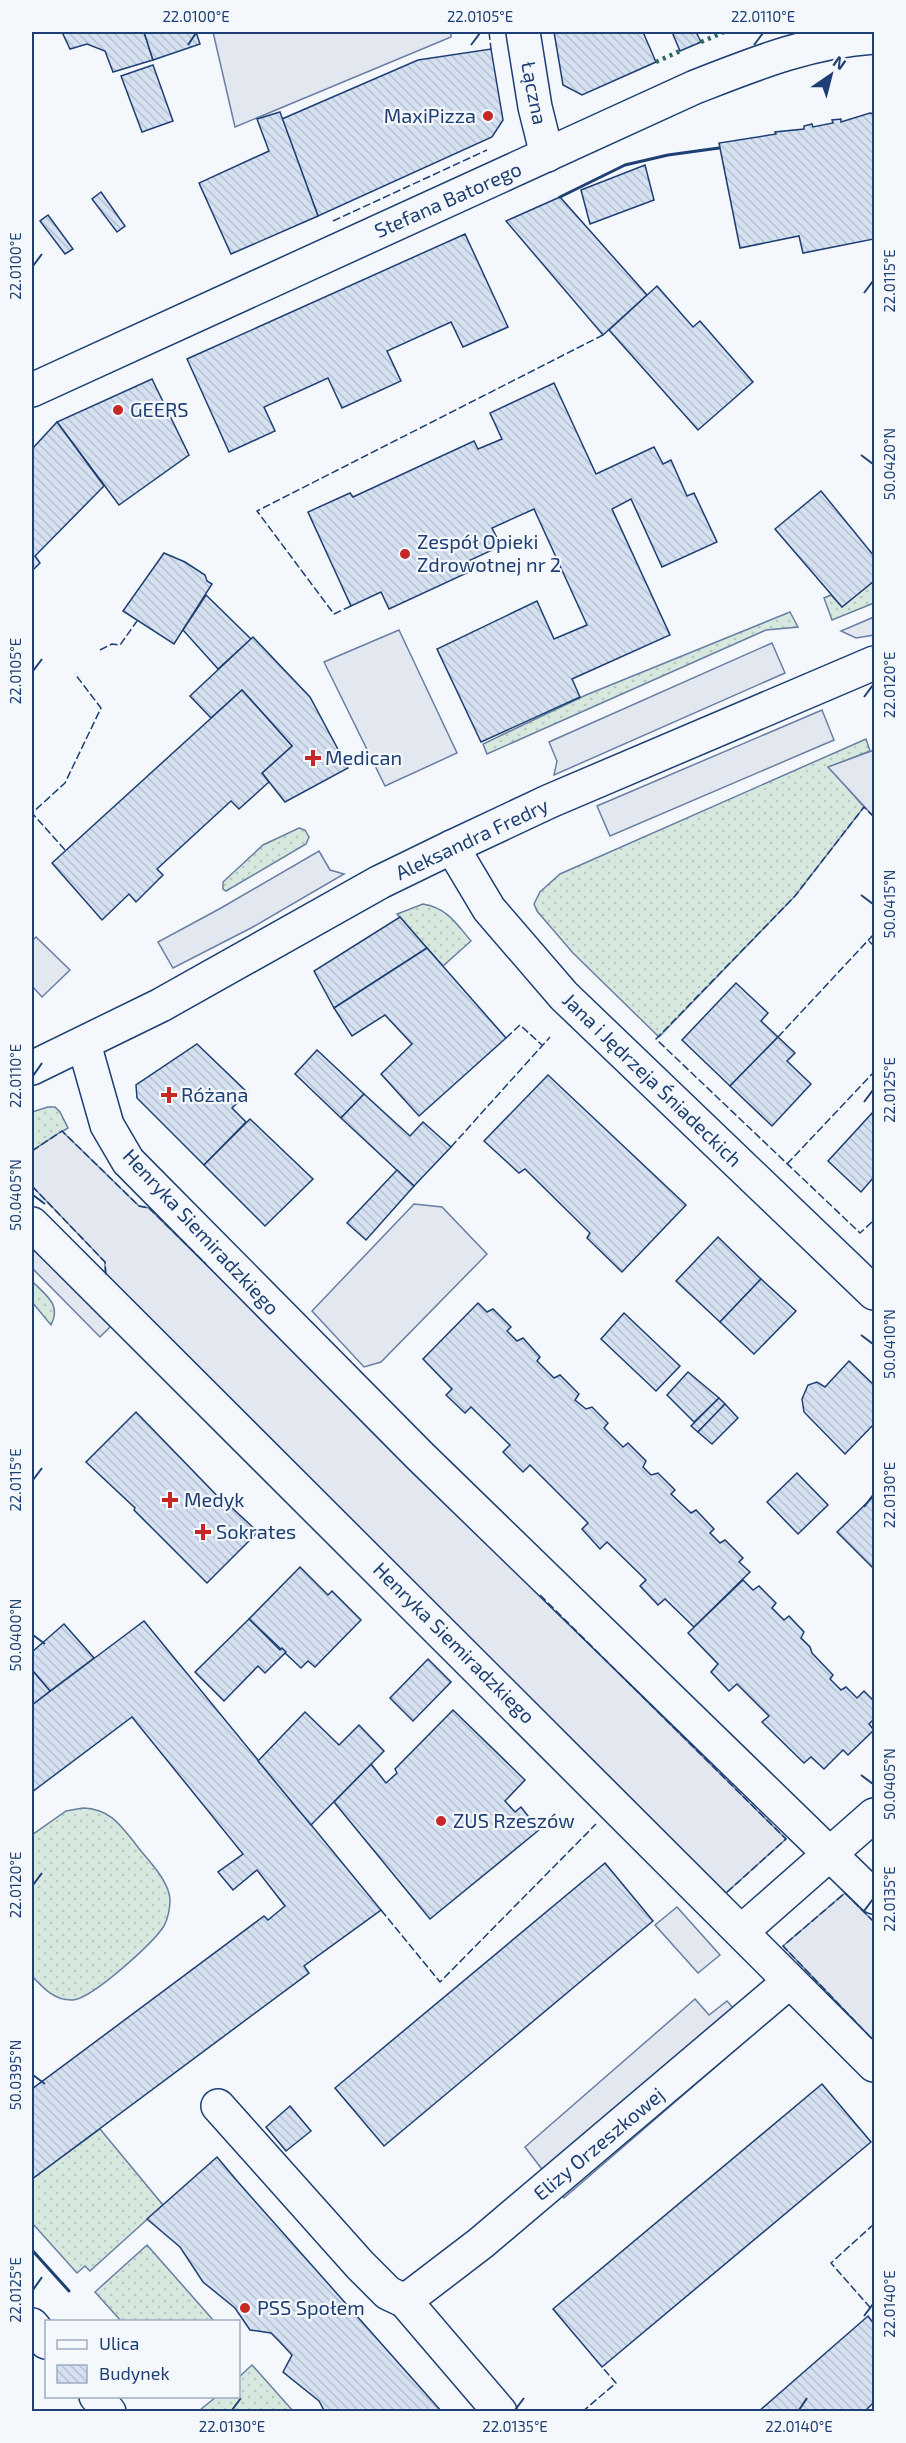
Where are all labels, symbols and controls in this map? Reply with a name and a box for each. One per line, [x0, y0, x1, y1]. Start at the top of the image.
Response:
text: 22.0100°E [162, 7, 230, 25]
text: 22.0105°E [447, 7, 513, 25]
text: 22.0110°E [731, 7, 795, 25]
north arrow [801, 45, 861, 105]
text: N [830, 51, 850, 73]
street label: Łączna [517, 59, 553, 126]
place label: MaxiPizza [384, 103, 476, 127]
marker: MaxiPizza [481, 109, 495, 123]
street label: Stefana Batorego [370, 156, 525, 242]
text: 22.0100°E [6, 232, 24, 300]
text: 22.0115°E [880, 249, 898, 313]
place label: GEERS [130, 397, 189, 421]
marker: GEERS [111, 403, 125, 417]
text: 50.0420°N [880, 428, 898, 500]
place label: Zespół Opieki Zdrowotnej nr 2 [417, 529, 561, 576]
marker: Zespół Opieki Zdrowotnej nr 2 [398, 547, 412, 561]
text: 22.0105°E [6, 638, 24, 704]
text: 22.0120°E [880, 652, 898, 718]
place label: Medican [325, 745, 402, 769]
marker: Medican [306, 751, 320, 765]
street label: Aleksandra Fredry [391, 792, 552, 884]
text: 50.0415°N [880, 870, 898, 938]
street label: Jana i Jędrzeja Śniadeckich [558, 987, 747, 1171]
text: 22.0110°E [6, 1044, 24, 1108]
text: 22.0125°E [880, 1057, 898, 1123]
place label: Różana [181, 1082, 248, 1106]
marker: Różana [162, 1088, 176, 1102]
street label: Henryka Siemiradzkiego [119, 1143, 285, 1319]
text: 50.0405°N [6, 1159, 24, 1231]
text: 50.0410°N [880, 1309, 898, 1379]
text: 22.0115°E [6, 1448, 24, 1512]
text: 22.0130°E [880, 1462, 898, 1528]
place label: Medyk [184, 1487, 245, 1511]
marker: Medyk [161, 1491, 179, 1509]
place label: Sokrates [216, 1519, 296, 1543]
marker: Sokrates [194, 1523, 212, 1541]
street label: Henryka Siemiradzkiego [369, 1557, 540, 1728]
text: 50.0400°N [6, 1599, 24, 1671]
text: 50.0405°N [880, 1748, 898, 1820]
place label: ZUS Rzeszów [453, 1808, 575, 1832]
marker: ZUS Rzeszów [434, 1814, 448, 1828]
text: 22.0120°E [6, 1852, 24, 1918]
text: 22.0135°E [880, 1866, 898, 1932]
text: 50.0395°N [6, 2040, 24, 2110]
street label: Elizy Orzeszkowej [528, 2082, 668, 2205]
text: 22.0125°E [6, 2257, 24, 2323]
text: 22.0140°E [880, 2270, 898, 2338]
place label: PSS Społem [257, 2295, 365, 2319]
marker: PSS Społem [238, 2301, 252, 2315]
legend [45, 2320, 240, 2398]
text: Ulica [99, 2332, 139, 2354]
text: Budynek [99, 2362, 170, 2384]
text: 22.0130°E [199, 2417, 265, 2435]
text: 22.0135°E [482, 2417, 548, 2435]
text: 22.0140°E [765, 2417, 833, 2435]

